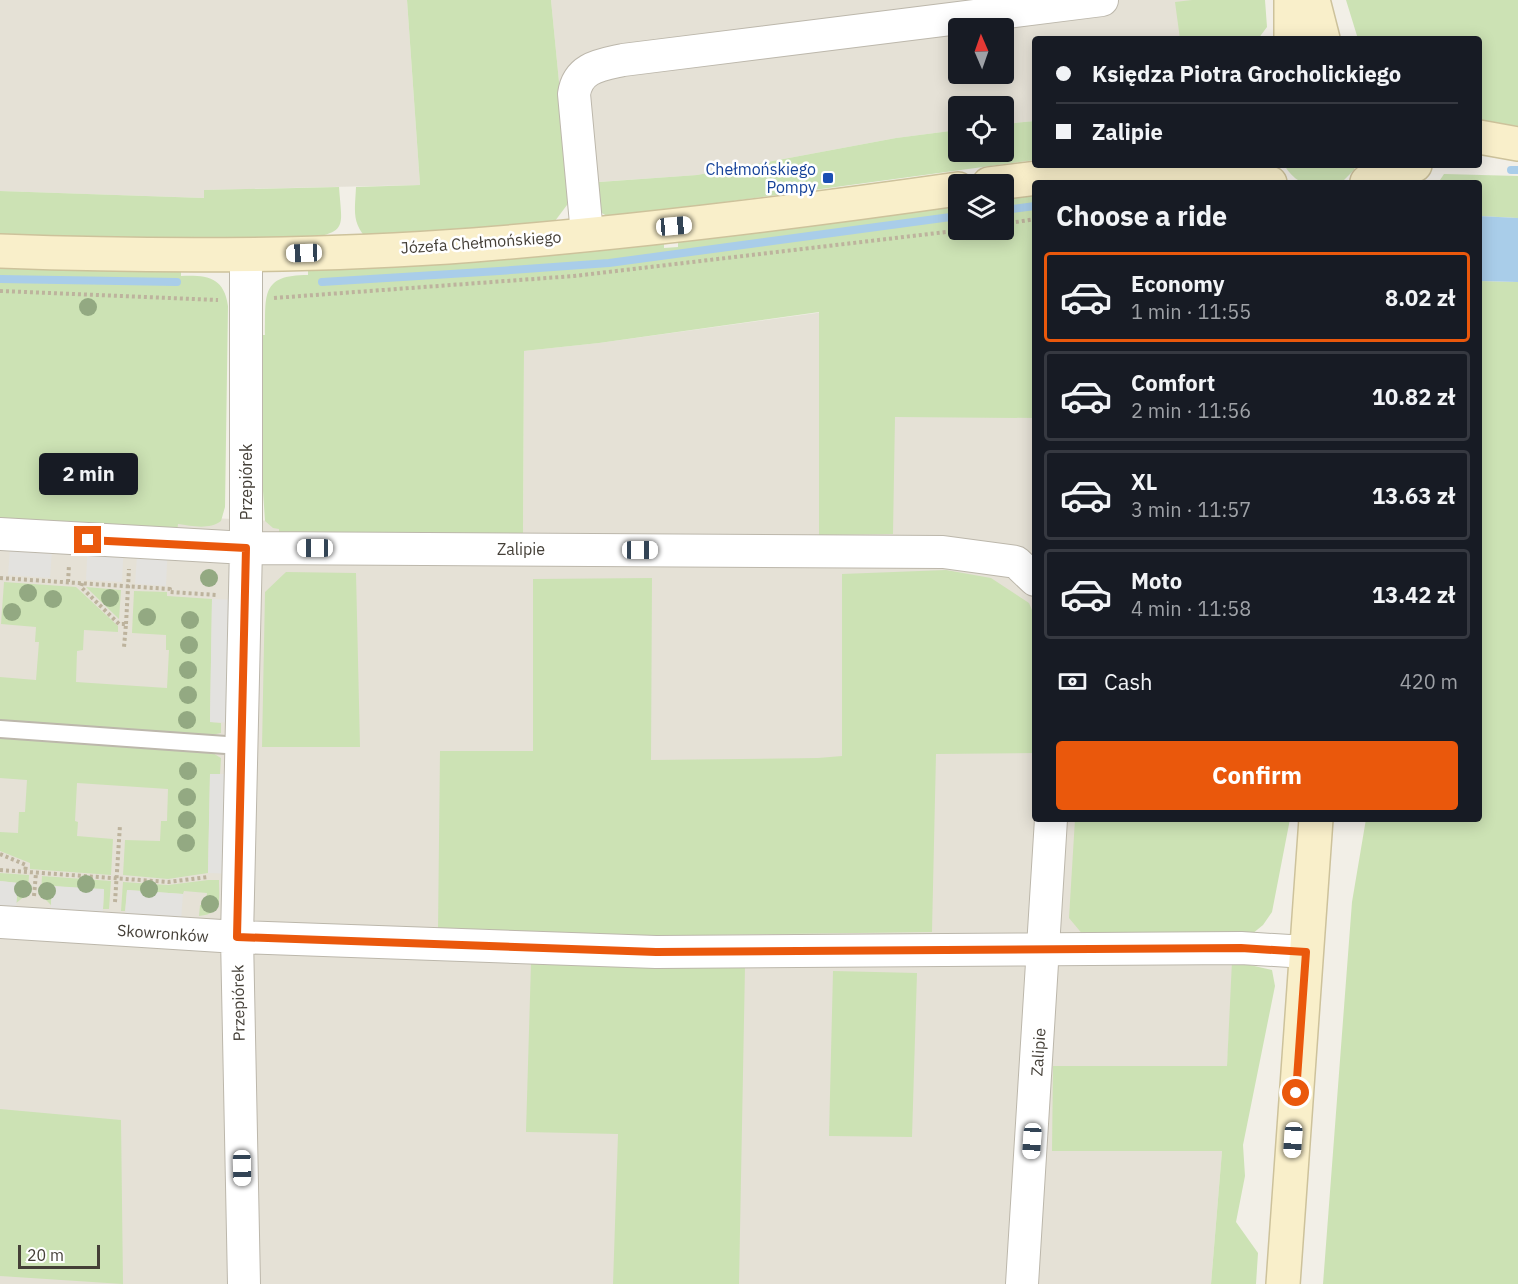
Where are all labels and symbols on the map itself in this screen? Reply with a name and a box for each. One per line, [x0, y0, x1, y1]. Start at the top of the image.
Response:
north arrow [948, 18, 1014, 84]
place label: Chełmońskiego Pompy [705, 159, 816, 197]
marker: Chełmońskiego Pompy [821, 171, 835, 185]
car [655, 215, 693, 237]
street label: Józefa Chełmońskiego [400, 226, 562, 258]
car [286, 243, 322, 263]
street label: Przepiórek [236, 443, 256, 520]
callout: 2 min [38, 453, 138, 495]
route end [74, 526, 101, 553]
car [297, 539, 333, 557]
street label: Zalipie [497, 539, 545, 559]
car [622, 541, 658, 559]
street label: Skowronków [117, 920, 209, 946]
street label: Przepiórek [227, 964, 249, 1042]
street label: Zalipie [1026, 1027, 1050, 1077]
route start [1282, 1079, 1309, 1106]
car [1283, 1121, 1303, 1159]
car [1022, 1122, 1042, 1160]
car [233, 1150, 251, 1186]
scale bar [18, 1242, 100, 1270]

